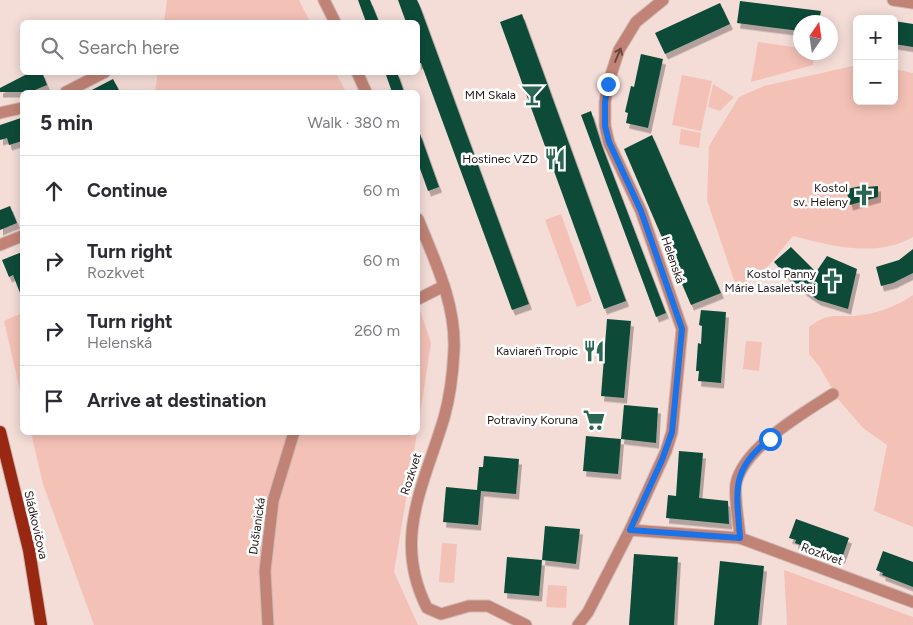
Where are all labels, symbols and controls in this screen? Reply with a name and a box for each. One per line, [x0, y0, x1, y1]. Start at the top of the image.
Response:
north arrow [793, 15, 838, 60]
map controls [853, 15, 898, 105]
button: + [853, 15, 898, 60]
search box [20, 20, 420, 75]
icon: search [38, 34, 66, 62]
text: Search here [78, 36, 180, 59]
one-way arrow [613, 48, 623, 63]
button: − [853, 60, 898, 105]
route end [597, 73, 620, 96]
bar icon: MM Skala [519, 82, 545, 108]
place label: MM Skala [465, 88, 516, 102]
text: 5 min [40, 110, 93, 135]
text: Walk · 380 m [308, 113, 400, 132]
restaurant icon: Hostinec VZD [542, 146, 568, 172]
place label: Hostinec VZD [462, 152, 538, 166]
icon: ahead [40, 177, 68, 205]
text: Continue [87, 179, 167, 202]
text: 60 m [363, 181, 400, 200]
place label: Kostol sv. Heleny [793, 181, 849, 209]
church icon: Kostol sv. Heleny [851, 182, 877, 208]
street label: Helenská [658, 235, 688, 285]
text: Turn right [87, 240, 173, 263]
icon: right [40, 247, 68, 275]
text: 60 m [363, 251, 400, 270]
text: Rozkvet [87, 263, 145, 282]
place label: Kostol Panny Márie Lasaletskej [725, 267, 817, 295]
church icon: Kostol Panny Márie Lasaletskej [819, 268, 845, 294]
text: Turn right [87, 310, 173, 333]
icon: right [40, 317, 68, 345]
text: 260 m [354, 321, 400, 340]
text: Helenská [87, 333, 152, 352]
restaurant icon: Kaviareň Tropic [581, 338, 607, 364]
place label: Kaviareň Tropic [496, 344, 578, 358]
icon: arrive [40, 387, 68, 415]
text: Arrive at destination [87, 389, 266, 412]
supermarket icon: Potraviny Koruna [581, 407, 607, 433]
place label: Potraviny Koruna [487, 413, 578, 427]
route start [759, 428, 782, 451]
street label: Rozkvet [398, 451, 425, 497]
street label: Sládkovičova [21, 489, 51, 561]
street label: Dušianická [246, 497, 268, 555]
street label: Rozkvet [799, 540, 845, 568]

